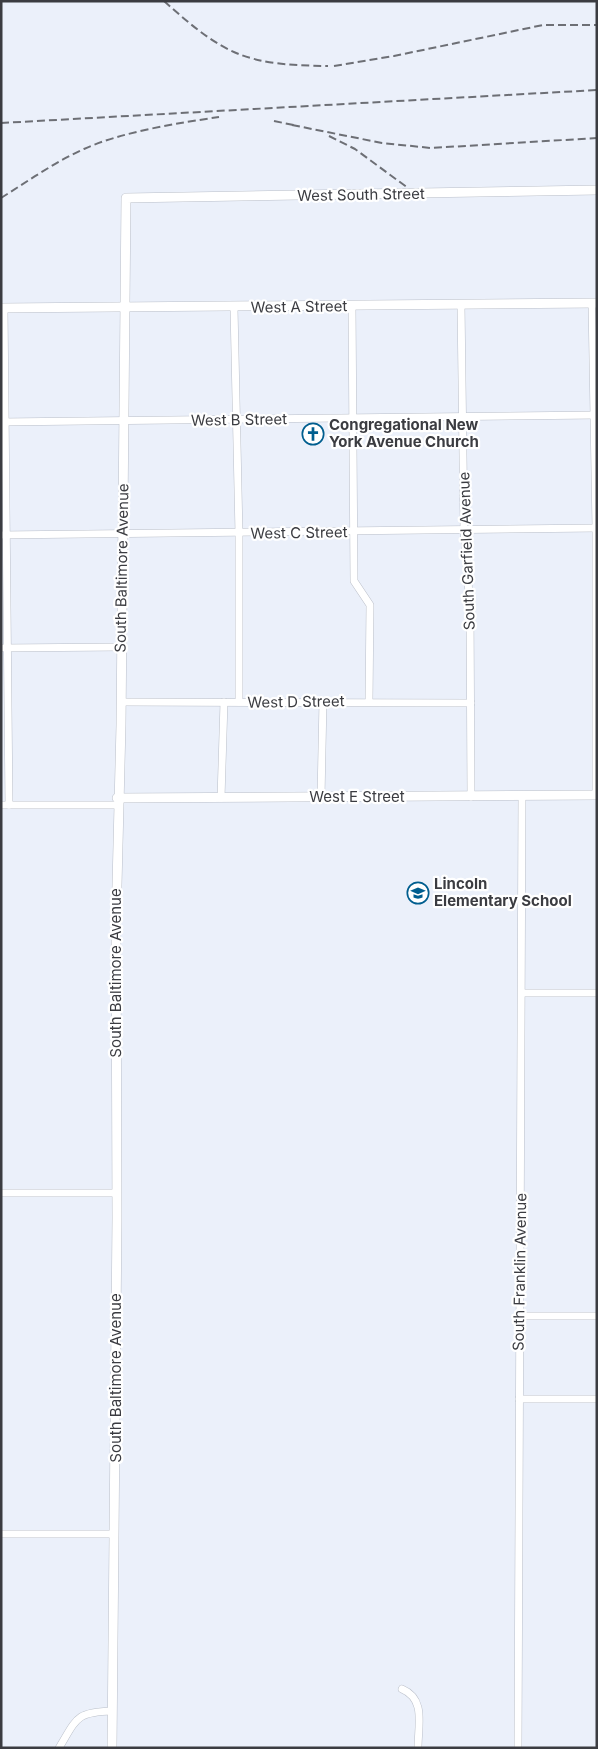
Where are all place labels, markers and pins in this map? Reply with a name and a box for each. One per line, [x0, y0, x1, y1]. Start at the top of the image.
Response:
place label: Congregational New York Avenue Church [329, 415, 479, 451]
church icon: Congregational New York Avenue Church [301, 422, 325, 446]
place label: Lincoln Elementary School [434, 874, 572, 910]
school or university icon: Lincoln Elementary School [406, 881, 430, 905]

